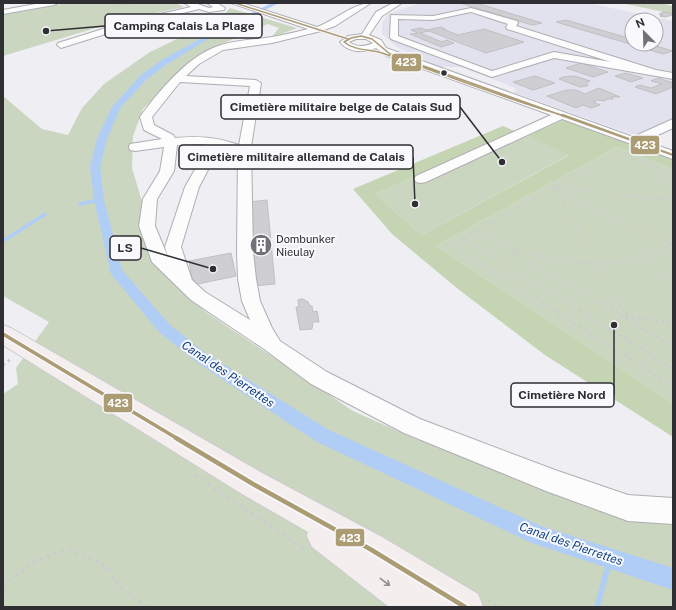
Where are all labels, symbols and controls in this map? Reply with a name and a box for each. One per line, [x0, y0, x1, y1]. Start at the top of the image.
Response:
north arrow [624, 12, 664, 52]
callout: Camping Calais La Plage [105, 14, 262, 38]
text: N [634, 16, 646, 30]
text: Camping Calais La Plage [113, 19, 255, 33]
line badge: 423 [391, 53, 422, 72]
text: 423 [395, 56, 417, 68]
unlabelled marker [439, 68, 449, 78]
callout: Cimetière militaire belge de Calais Sud [221, 95, 460, 119]
text: Cimetière militaire belge de Calais Sud [230, 100, 452, 114]
line badge: 423 [630, 135, 660, 155]
text: 423 [634, 139, 656, 151]
callout: Cimetière militaire allemand de Calais [179, 145, 413, 169]
text: Cimetière militaire allemand de Calais [187, 150, 405, 164]
building icon: Dombunker Nieulay [248, 232, 274, 258]
place label: Dombunker Nieulay [276, 233, 335, 258]
callout: LS [110, 236, 141, 260]
text: LS [117, 241, 133, 255]
water label: Canal des Pierrettes [179, 338, 277, 410]
callout: Cimetière Nord [511, 383, 614, 407]
text: Cimetière Nord [518, 388, 606, 402]
line badge: 423 [103, 393, 133, 413]
text: 423 [107, 397, 129, 409]
water label: Canal des Pierrettes [517, 520, 625, 568]
line badge: 423 [335, 528, 365, 547]
text: 423 [339, 532, 361, 544]
one-way arrow [379, 578, 390, 587]

